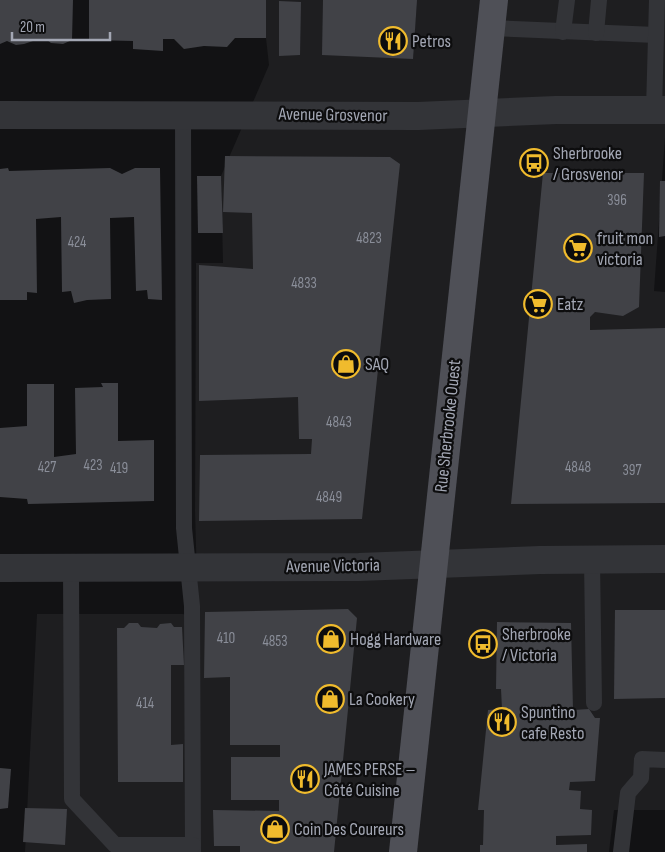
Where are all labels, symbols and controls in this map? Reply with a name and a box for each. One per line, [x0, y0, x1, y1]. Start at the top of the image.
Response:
scale bar [12, 10, 110, 42]
text: 20 m [20, 18, 45, 37]
restaurant icon: Petros [378, 26, 408, 56]
place label: Petros [412, 31, 451, 52]
street label: Avenue Grosvenor [277, 104, 388, 126]
place label: Sherbrooke / Grosvenor [553, 143, 623, 185]
bus stop icon: Sherbrooke / Grosvenor [519, 148, 549, 178]
house number: 396 [607, 191, 627, 210]
place label: fruit mon victoria [597, 228, 653, 270]
house number: 4823 [356, 229, 382, 248]
house number: 424 [68, 233, 86, 252]
supermarket icon: fruit mon victoria [563, 233, 593, 263]
house number: 4833 [291, 274, 317, 293]
supermarket icon: Eatz [523, 289, 553, 319]
place label: Eatz [557, 294, 584, 315]
shop icon: SAQ [331, 349, 361, 379]
place label: SAQ [365, 354, 389, 375]
street label: Rue Sherbrooke Ouest [431, 358, 465, 493]
house number: 4843 [326, 413, 352, 432]
house number: 423 [84, 456, 102, 475]
house number: 427 [38, 458, 56, 477]
house number: 4848 [565, 458, 591, 477]
house number: 419 [110, 459, 128, 478]
house number: 397 [623, 461, 641, 480]
house number: 4849 [316, 488, 342, 507]
street label: Avenue Victoria [285, 555, 380, 577]
shop icon: Hogg Hardware [316, 624, 346, 654]
place label: Sherbrooke / Victoria [502, 624, 571, 666]
house number: 410 [217, 629, 235, 648]
place label: Hogg Hardware [350, 629, 441, 650]
bus stop icon: Sherbrooke / Victoria [468, 629, 498, 659]
house number: 4853 [262, 632, 288, 651]
shop icon: La Cookery [315, 684, 345, 714]
place label: La Cookery [349, 689, 415, 710]
house number: 414 [136, 694, 154, 713]
place label: Spuntino cafe Resto [521, 702, 584, 744]
restaurant icon: Spuntino cafe Resto [487, 707, 517, 737]
place label: JAMES PERSE – Côté Cuisine [323, 759, 415, 801]
restaurant icon: JAMES PERSE – Côté Cuisine [290, 764, 320, 794]
shop icon: Coin Des Coureurs [260, 814, 290, 844]
place label: Coin Des Coureurs [294, 819, 404, 840]

